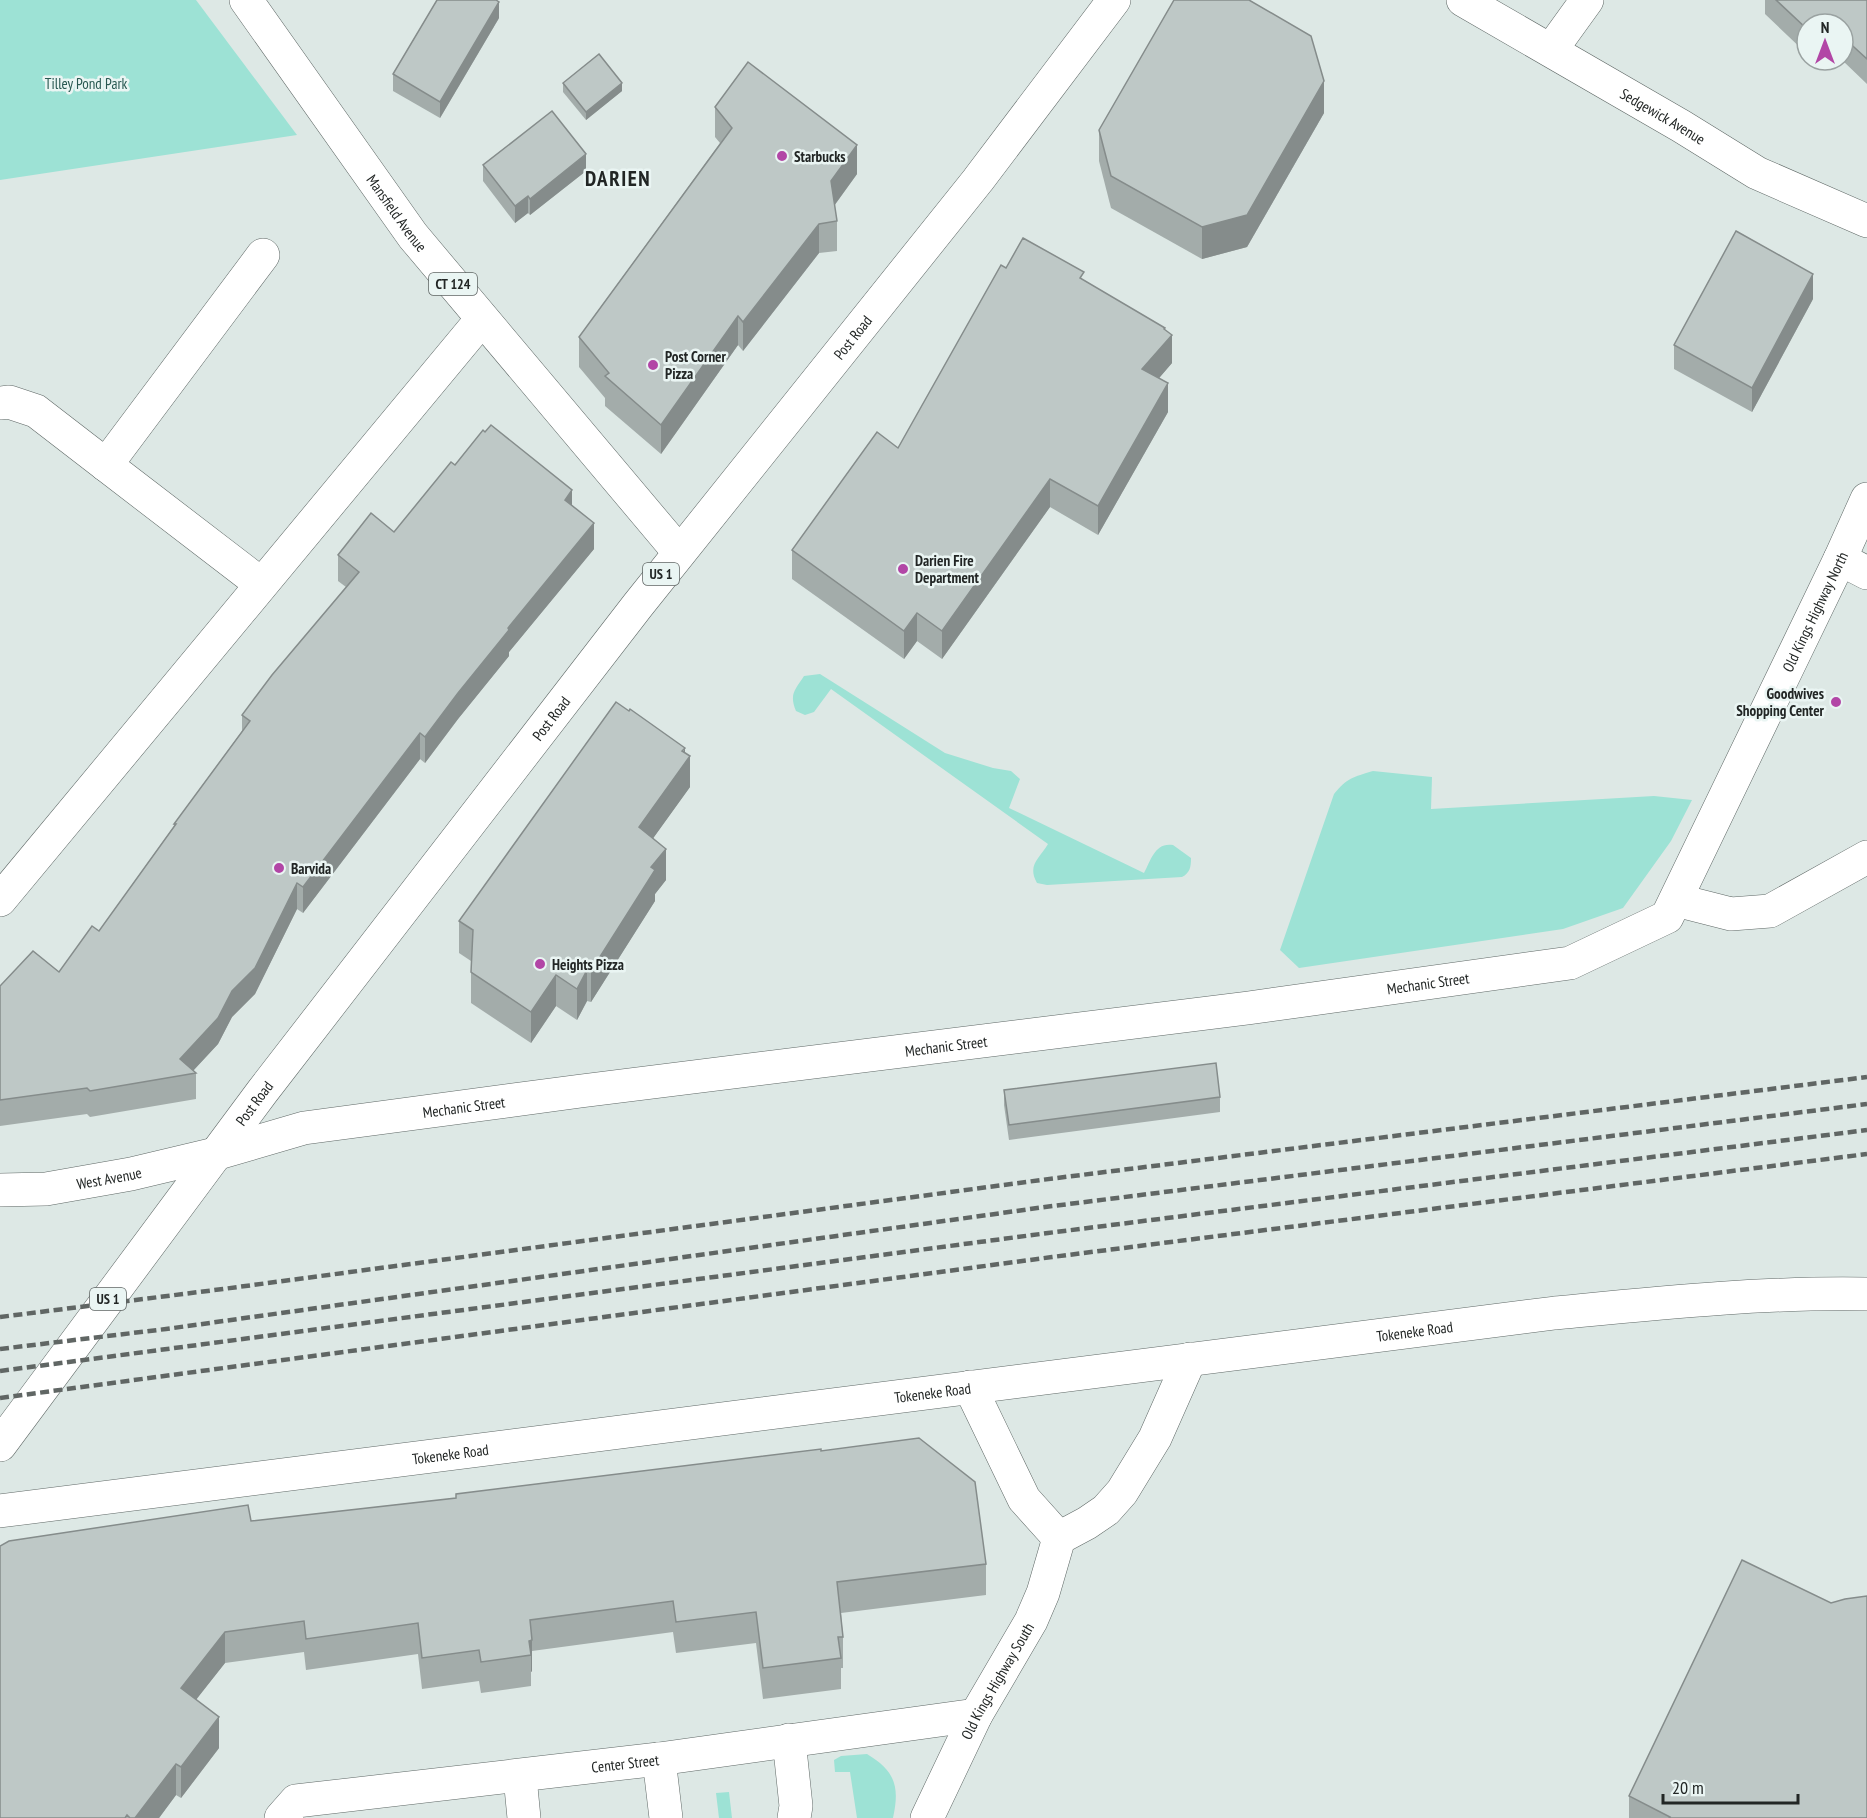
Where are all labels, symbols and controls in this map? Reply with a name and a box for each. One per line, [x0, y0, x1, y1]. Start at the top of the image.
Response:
north arrow [1795, 12, 1855, 72]
text: N [1821, 17, 1829, 37]
park label: Tilley Pond Park [45, 74, 127, 93]
street label: Sedgewick Avenue [1617, 84, 1709, 148]
place label: Starbucks [794, 147, 846, 166]
marker: Starbucks [775, 149, 789, 163]
district label: DARIEN [585, 165, 651, 192]
street label: Mansfield Avenue [363, 171, 431, 255]
road number: CT 124 [429, 273, 477, 295]
street label: Post Road [829, 311, 876, 363]
place label: Post Corner Pizza [665, 347, 727, 383]
marker: Post Corner Pizza [646, 358, 660, 372]
street label: Old Kings Highway North [1778, 549, 1852, 675]
place label: Darien Fire Department [915, 551, 980, 587]
marker: Darien Fire Department [896, 562, 910, 576]
road number: US 1 [643, 563, 679, 585]
place label: Goodwives Shopping Center [1736, 684, 1825, 720]
street label: Post Road [528, 692, 574, 744]
marker: Goodwives Shopping Center [1829, 695, 1843, 709]
place label: Barvida [291, 859, 331, 878]
marker: Barvida [272, 861, 286, 875]
place label: Heights Pizza [552, 955, 624, 974]
marker: Heights Pizza [533, 957, 547, 971]
street label: Mechanic Street [1386, 968, 1470, 998]
street label: Mechanic Street [904, 1031, 988, 1060]
street label: Post Road [231, 1077, 277, 1129]
street label: Mechanic Street [422, 1092, 506, 1122]
street label: West Avenue [75, 1162, 143, 1193]
road number: US 1 [90, 1288, 126, 1310]
street label: Tokeneke Road [1375, 1317, 1454, 1345]
street label: Tokeneke Road [893, 1378, 972, 1407]
street label: Tokeneke Road [411, 1439, 490, 1468]
street label: Old Kings Highway South [956, 1619, 1038, 1742]
street label: Center Street [590, 1750, 660, 1776]
scale bar [1663, 1767, 1798, 1805]
text: 20 m [1672, 1776, 1704, 1799]

